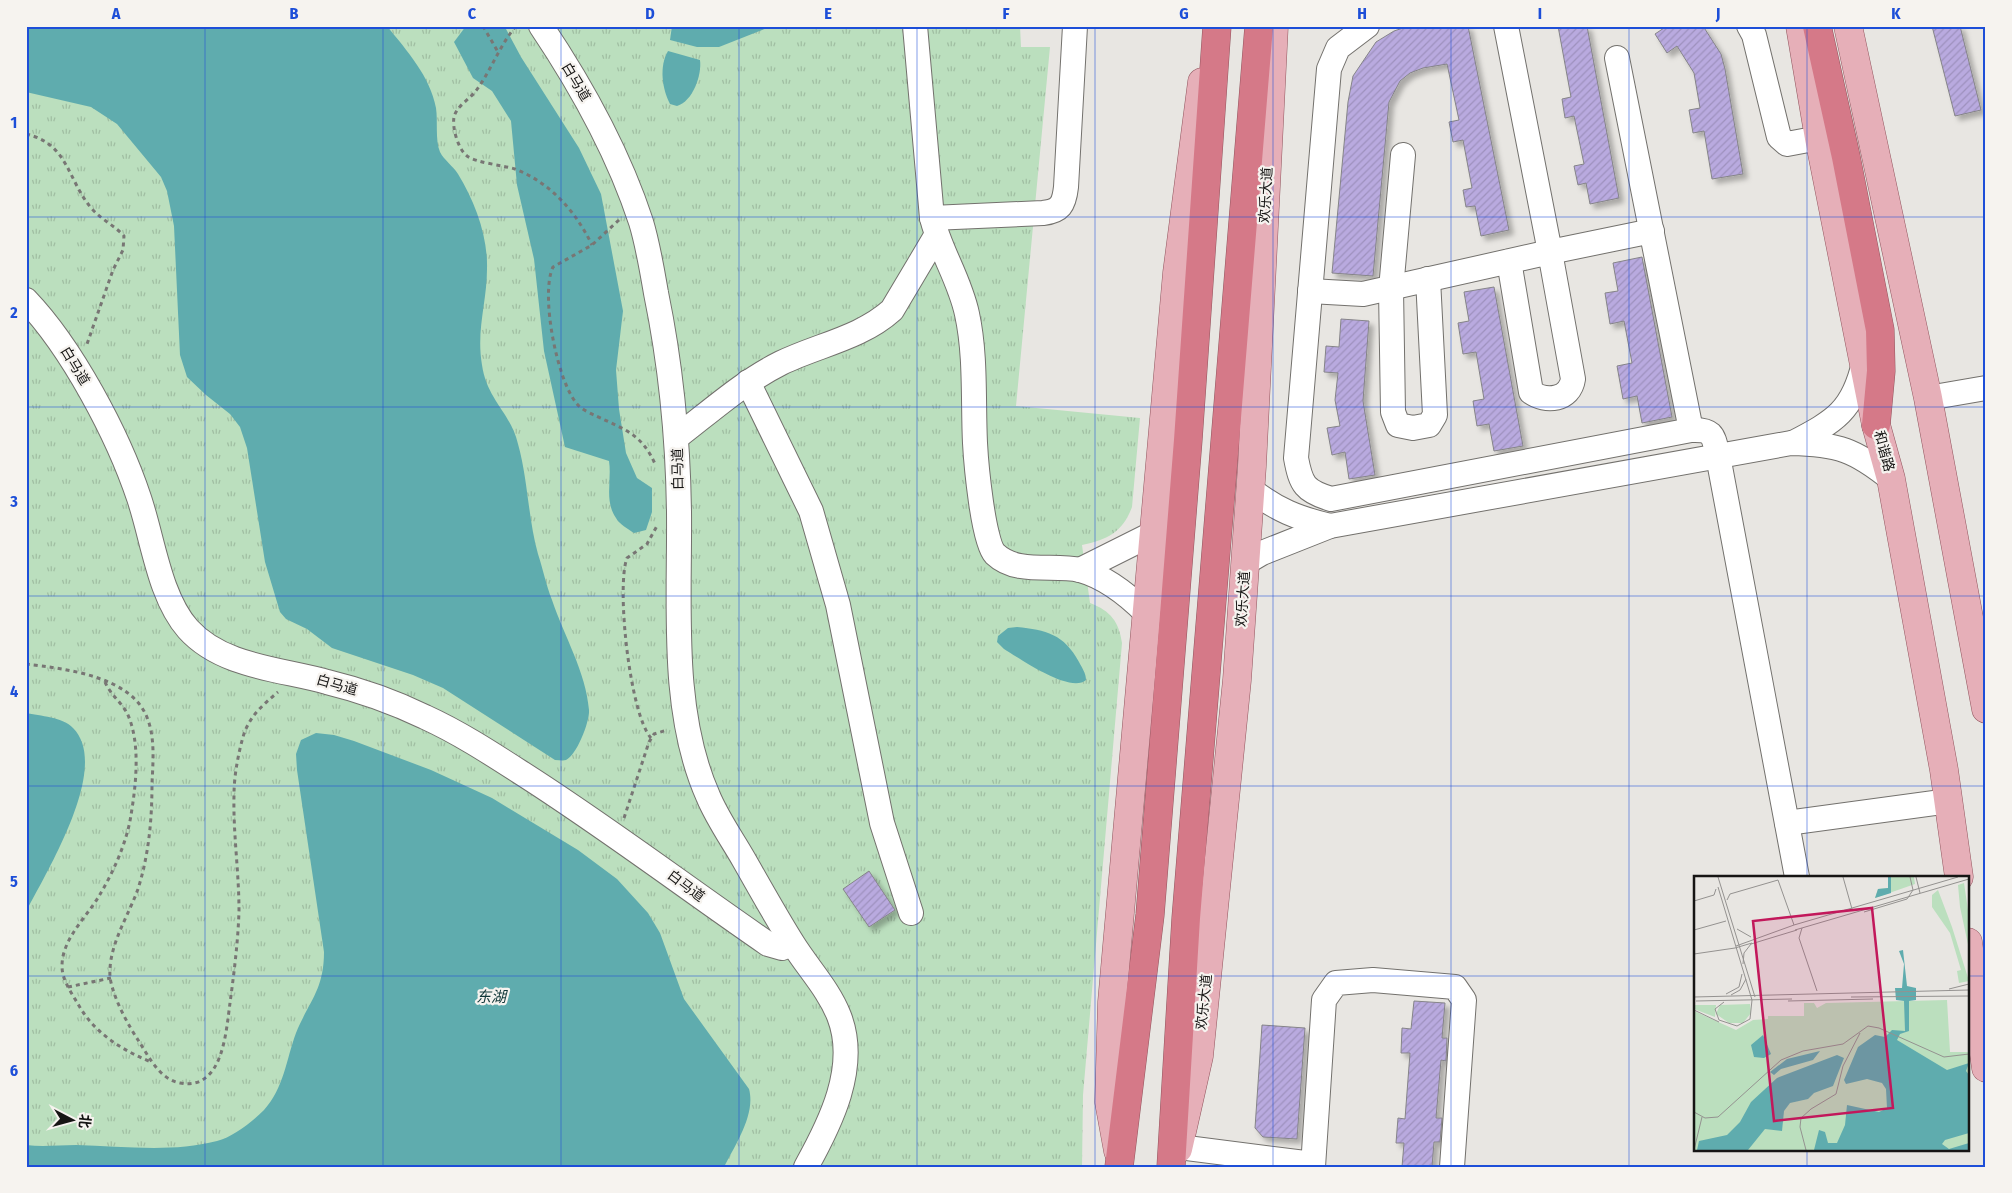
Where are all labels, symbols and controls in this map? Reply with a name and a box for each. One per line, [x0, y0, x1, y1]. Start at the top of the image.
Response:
text: A [111, 4, 121, 23]
text: B [290, 4, 299, 23]
text: C [468, 4, 477, 23]
text: D [645, 4, 655, 23]
text: E [824, 4, 832, 23]
text: F [1002, 4, 1010, 23]
text: G [1179, 4, 1189, 23]
text: H [1357, 4, 1367, 23]
text: I [1538, 4, 1542, 23]
text: J [1715, 4, 1720, 23]
text: K [1891, 4, 1901, 23]
street label: 白马道 [558, 60, 594, 104]
text: 1 [11, 113, 17, 132]
street label: 欢乐大道 [1256, 167, 1276, 223]
text: 2 [9, 303, 18, 322]
street label: 白马道 [57, 344, 93, 388]
street label: 和谐路 [1870, 429, 1898, 473]
street label: 白马道 [669, 448, 687, 490]
text: 3 [9, 492, 18, 511]
street label: 欢乐大道 [1233, 570, 1253, 628]
street label: 白马道 [314, 671, 360, 699]
text: 4 [10, 682, 18, 701]
street label: 白马道 [664, 867, 708, 905]
text: 5 [10, 872, 18, 891]
inset map [1694, 876, 1970, 1150]
street label: 欢乐大道 [1193, 973, 1215, 1031]
water label: 东湖 [476, 988, 508, 1006]
text: 6 [10, 1061, 18, 1080]
north arrow [48, 1096, 98, 1146]
text: 北 [75, 1113, 94, 1129]

